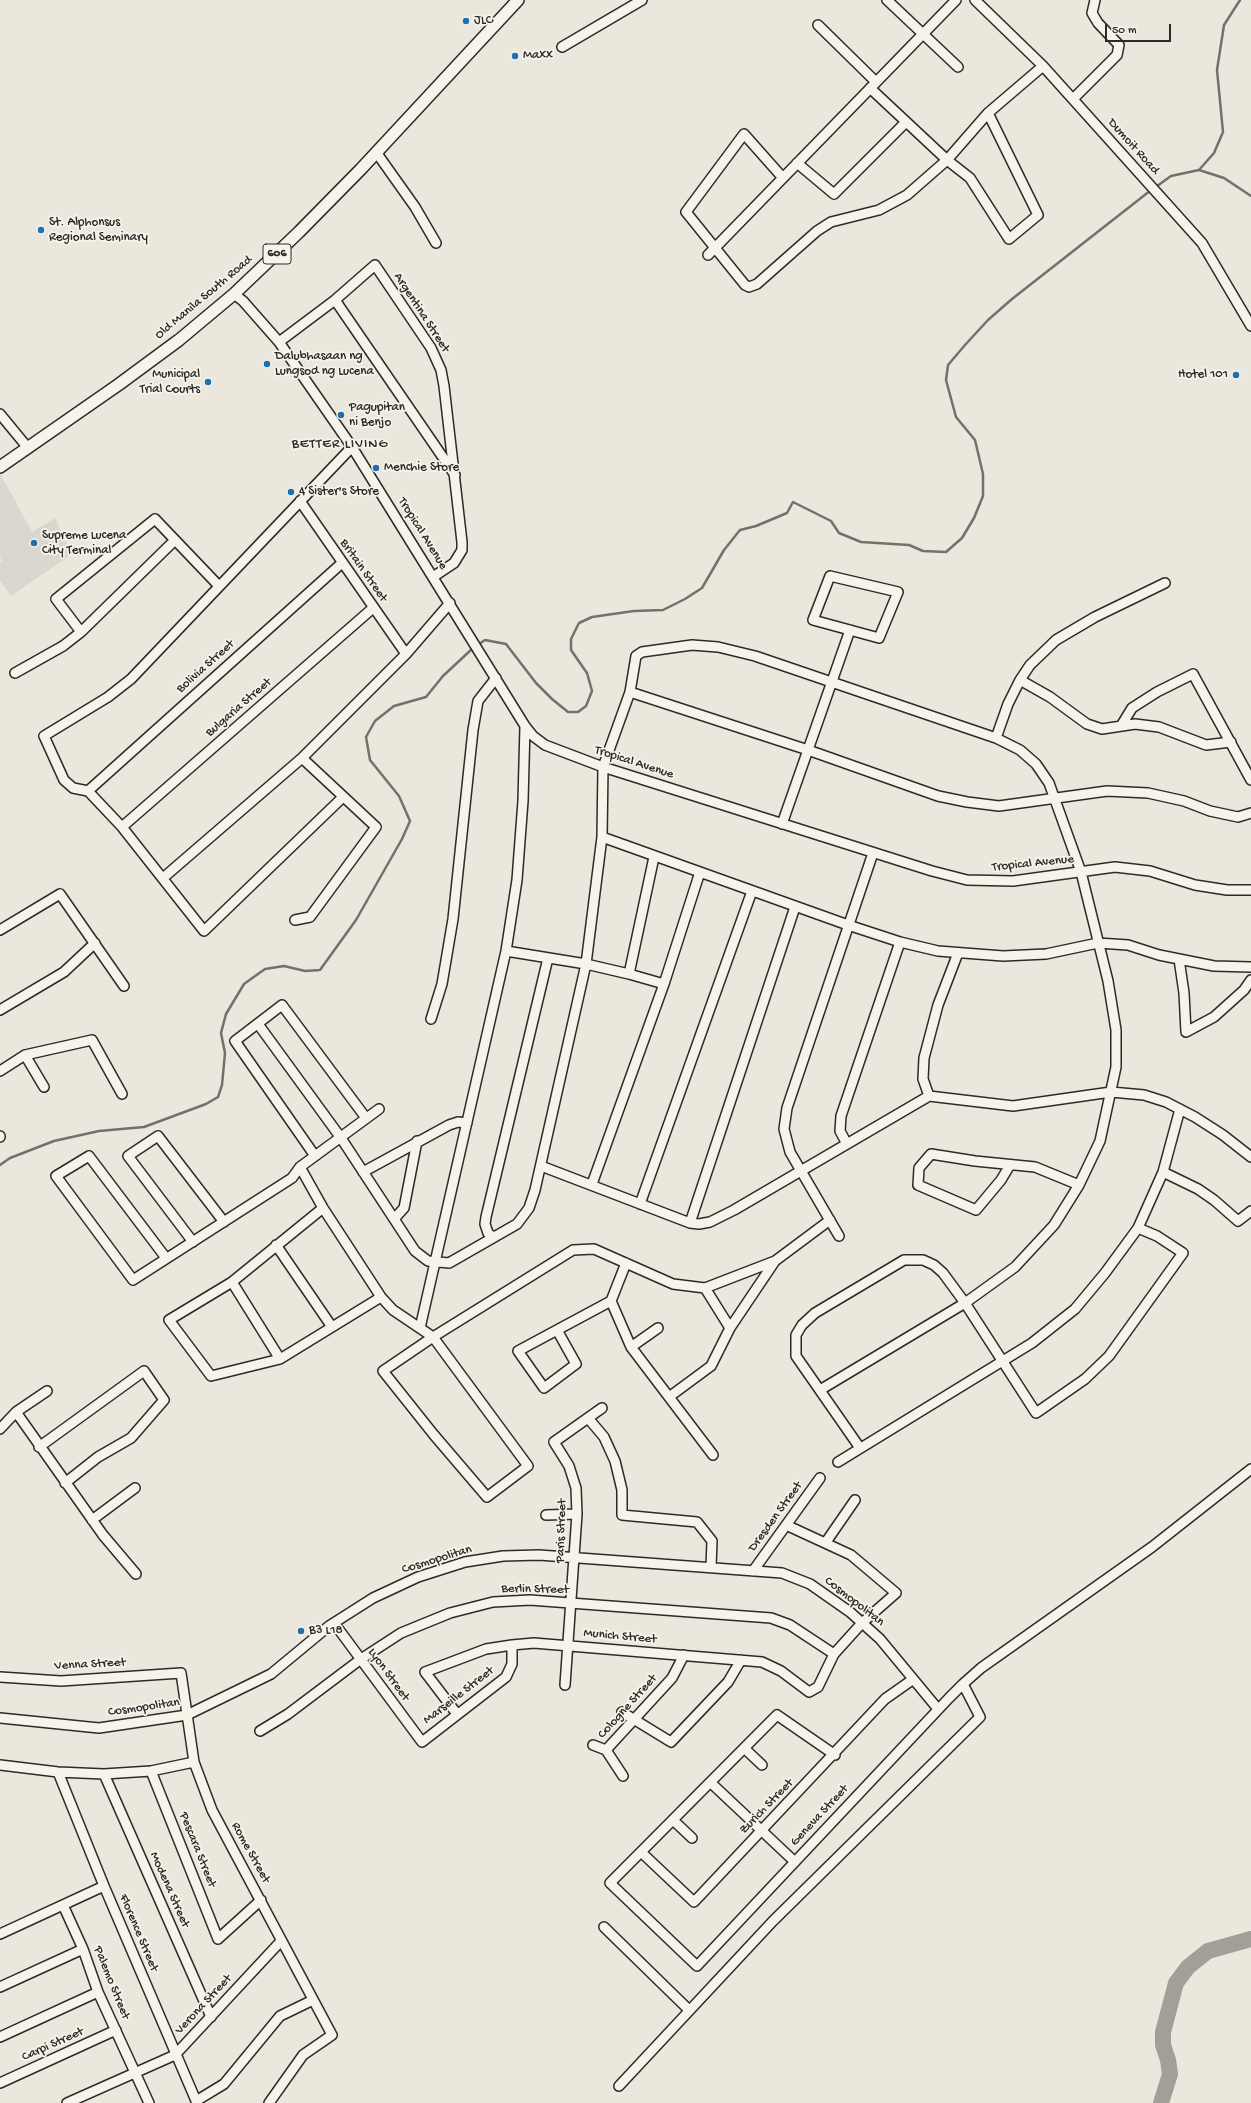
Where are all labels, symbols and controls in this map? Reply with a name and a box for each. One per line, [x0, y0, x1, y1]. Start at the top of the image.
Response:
place label: JLC [474, 13, 493, 29]
marker: JLC [461, 16, 471, 26]
scale bar [1107, 16, 1173, 42]
text: 50 m [1112, 24, 1137, 38]
place label: Maxx [523, 48, 553, 64]
marker: Maxx [510, 51, 520, 61]
street label: Dumoit Road [1104, 116, 1162, 178]
place label: St. Alphonsus Regional Seminary [49, 215, 148, 246]
marker: St. Alphonsus Regional Seminary [36, 225, 46, 235]
road number: 606 [263, 244, 291, 264]
street label: Old Manila South Road [152, 253, 256, 343]
street label: Argentina Street [389, 270, 453, 356]
place label: Dalubhasaan ng Lungsod ng Lucena [275, 349, 374, 380]
marker: Dalubhasaan ng Lungsod ng Lucena [262, 359, 272, 369]
place label: Municipal Trial Courts [140, 367, 200, 398]
place label: Hotel 101 [1178, 367, 1228, 383]
marker: Hotel 101 [1231, 370, 1241, 380]
marker: Municipal Trial Courts [203, 377, 213, 387]
place label: Pagupitan ni Benjo [349, 400, 405, 431]
marker: Pagupitan ni Benjo [336, 410, 346, 420]
district label: BETTER LIVING [292, 437, 388, 453]
place label: Menchie Store [384, 460, 459, 476]
marker: Menchie Store [371, 463, 381, 473]
place label: 4 Sister's Store [299, 484, 379, 500]
marker: 4 Sister's Store [286, 487, 296, 497]
street label: Tropical Avenue [394, 495, 450, 573]
place label: Supreme Lucena City Terminal [42, 528, 126, 559]
street label: Britain Street [336, 536, 390, 606]
marker: Supreme Lucena City Terminal [29, 538, 39, 548]
street label: Bolivia Street [174, 637, 238, 697]
street label: Bulgaria Street [203, 675, 275, 741]
street label: Tropical Avenue [592, 743, 676, 783]
street label: Tropical Avenue [991, 852, 1075, 876]
street label: Dresden Street [745, 1479, 807, 1555]
street label: Paris Street [553, 1499, 571, 1563]
street label: Cosmopolitan [400, 1542, 474, 1578]
street label: Cosmopolitan [821, 1574, 887, 1630]
street label: Berlin Street [501, 1582, 569, 1598]
place label: B3 L18 [309, 1623, 343, 1639]
marker: B3 L18 [296, 1626, 306, 1636]
street label: Munich Street [583, 1626, 657, 1648]
street label: Lyon Street [364, 1645, 412, 1705]
street label: Venna Street [54, 1655, 126, 1675]
street label: Marseille Street [421, 1664, 497, 1728]
street label: Cologne Street [595, 1672, 661, 1742]
street label: Cosmopolitan [107, 1695, 181, 1721]
street label: Zurich Street [737, 1776, 797, 1838]
street label: Geneva Street [788, 1782, 852, 1850]
street label: Pescara Street [175, 1810, 219, 1890]
street label: Rome Street [227, 1820, 273, 1886]
street label: Modena Street [145, 1850, 193, 1930]
street label: Florence Street [115, 1892, 161, 1974]
street label: Palemo Street [89, 1944, 133, 2022]
street label: Verona Street [172, 1972, 236, 2038]
street label: Carpi Street [20, 2024, 86, 2066]

